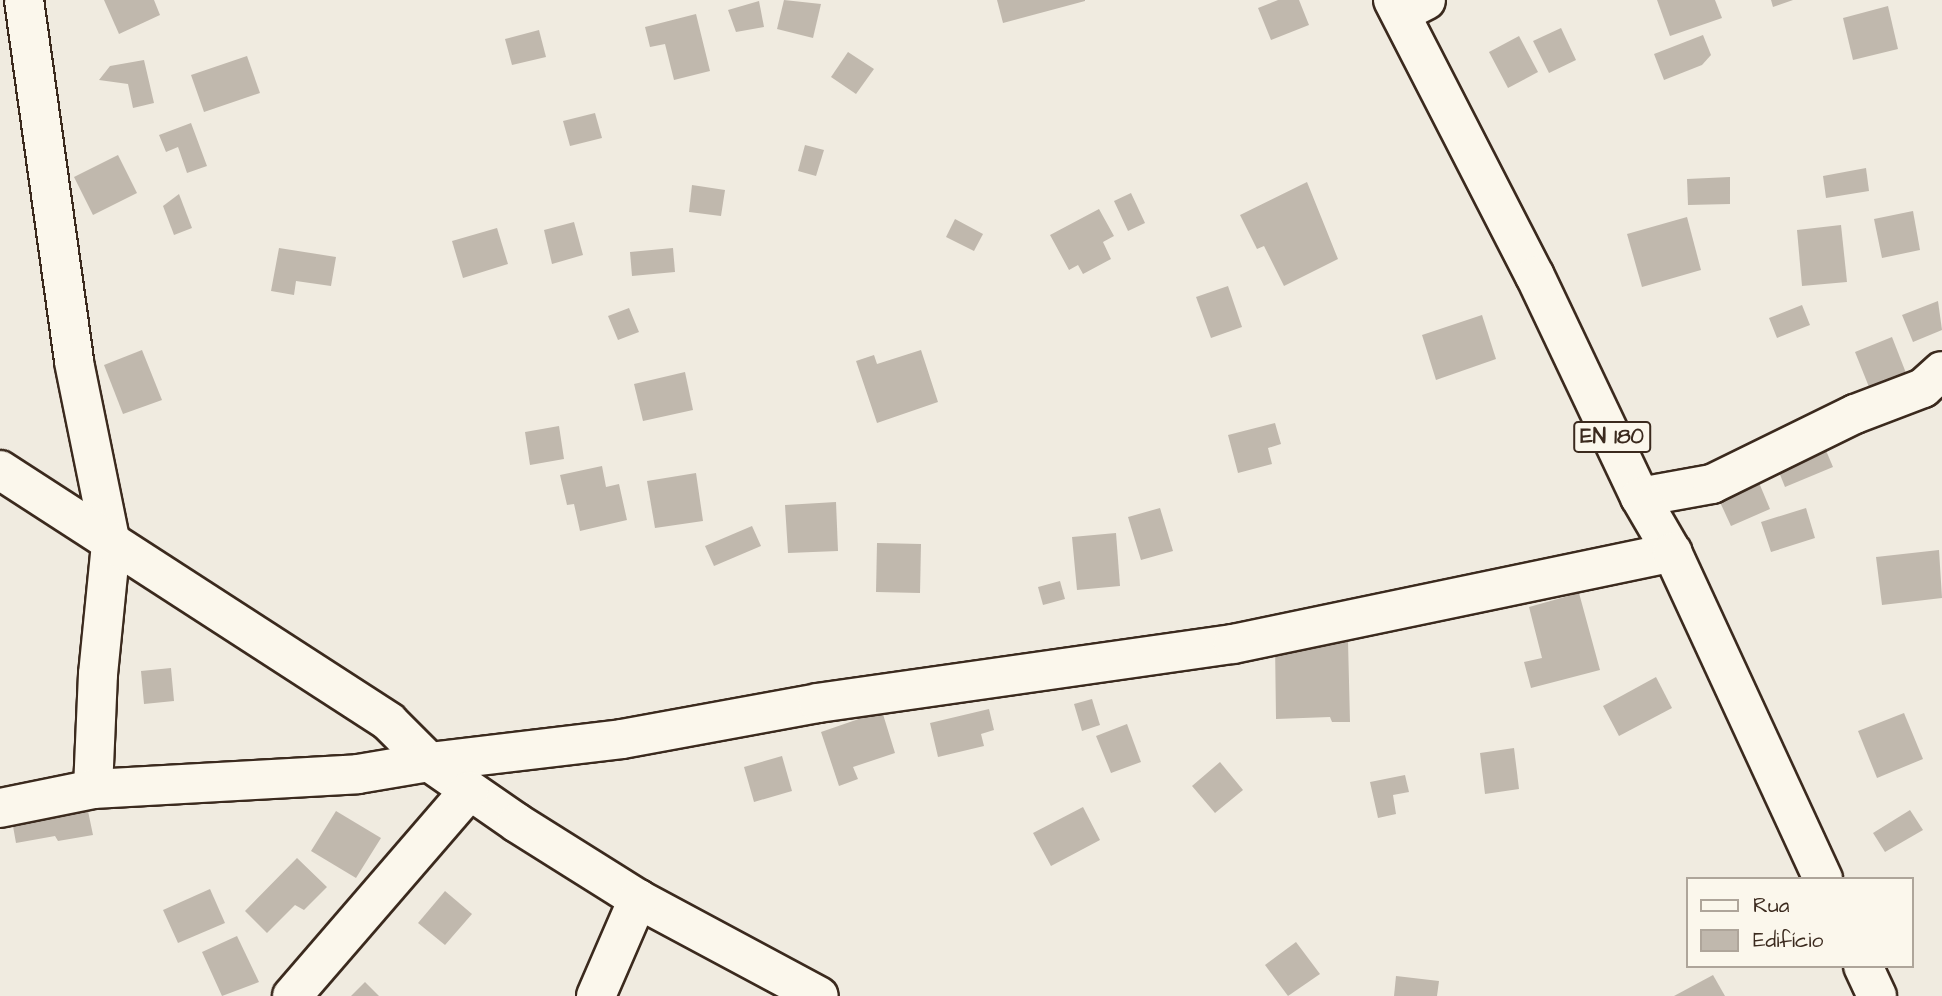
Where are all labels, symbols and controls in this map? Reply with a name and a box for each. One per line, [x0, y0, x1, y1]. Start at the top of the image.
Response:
road number: EN 180 [1572, 420, 1652, 454]
legend [1686, 877, 1914, 968]
text: Rua [1753, 891, 1789, 920]
text: Edifício [1753, 926, 1823, 955]

